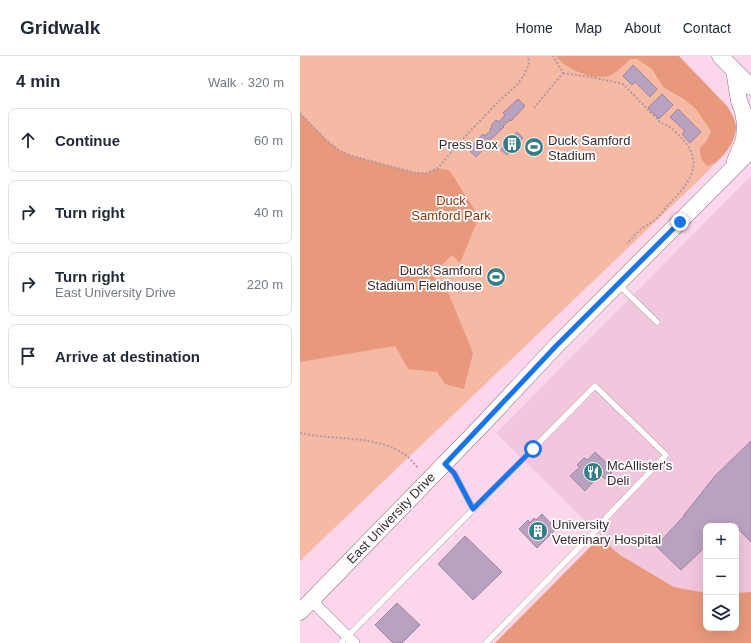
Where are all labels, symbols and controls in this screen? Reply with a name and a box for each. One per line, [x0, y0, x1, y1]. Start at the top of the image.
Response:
text: Gridwalk [20, 17, 100, 38]
text: Home [516, 20, 553, 36]
text: Map [575, 20, 602, 36]
text: About [624, 20, 661, 36]
text: Contact [683, 20, 731, 36]
text: 4 min [16, 72, 60, 91]
text: Walk · 320 m [208, 75, 284, 90]
icon: ahead [17, 129, 39, 151]
text: Continue [55, 132, 120, 149]
text: 60 m [254, 133, 283, 148]
building icon: Press Box [501, 133, 523, 155]
place label: Duck Samford Stadium [548, 133, 630, 163]
sports icon: Duck Samford Stadium [523, 136, 545, 158]
place label: Press Box [439, 137, 498, 152]
park label: Duck Samford Park [411, 193, 491, 223]
icon: right [17, 201, 39, 223]
text: Turn right [55, 204, 125, 221]
text: 40 m [254, 205, 283, 220]
route end [671, 213, 689, 231]
place label: Duck Samford Stadium Fieldhouse [367, 263, 482, 293]
sports icon: Duck Samford Stadium Fieldhouse [485, 266, 507, 288]
text: Turn right [55, 268, 125, 285]
icon: right [17, 273, 39, 295]
text: 220 m [247, 277, 283, 292]
text: East University Drive [55, 285, 176, 300]
icon: arrive [17, 345, 39, 367]
text: Arrive at destination [55, 348, 200, 365]
route start [524, 440, 542, 458]
place label: McAllister's Deli [607, 458, 673, 488]
restaurant icon: McAllister's Deli [582, 461, 604, 483]
street label: East University Drive [344, 469, 438, 567]
place label: University Veterinary Hospital [552, 517, 661, 547]
building icon: University Veterinary Hospital [527, 520, 549, 542]
map controls [703, 523, 739, 631]
button: + [703, 523, 739, 559]
button: − [703, 559, 739, 595]
button: layers [703, 595, 739, 631]

